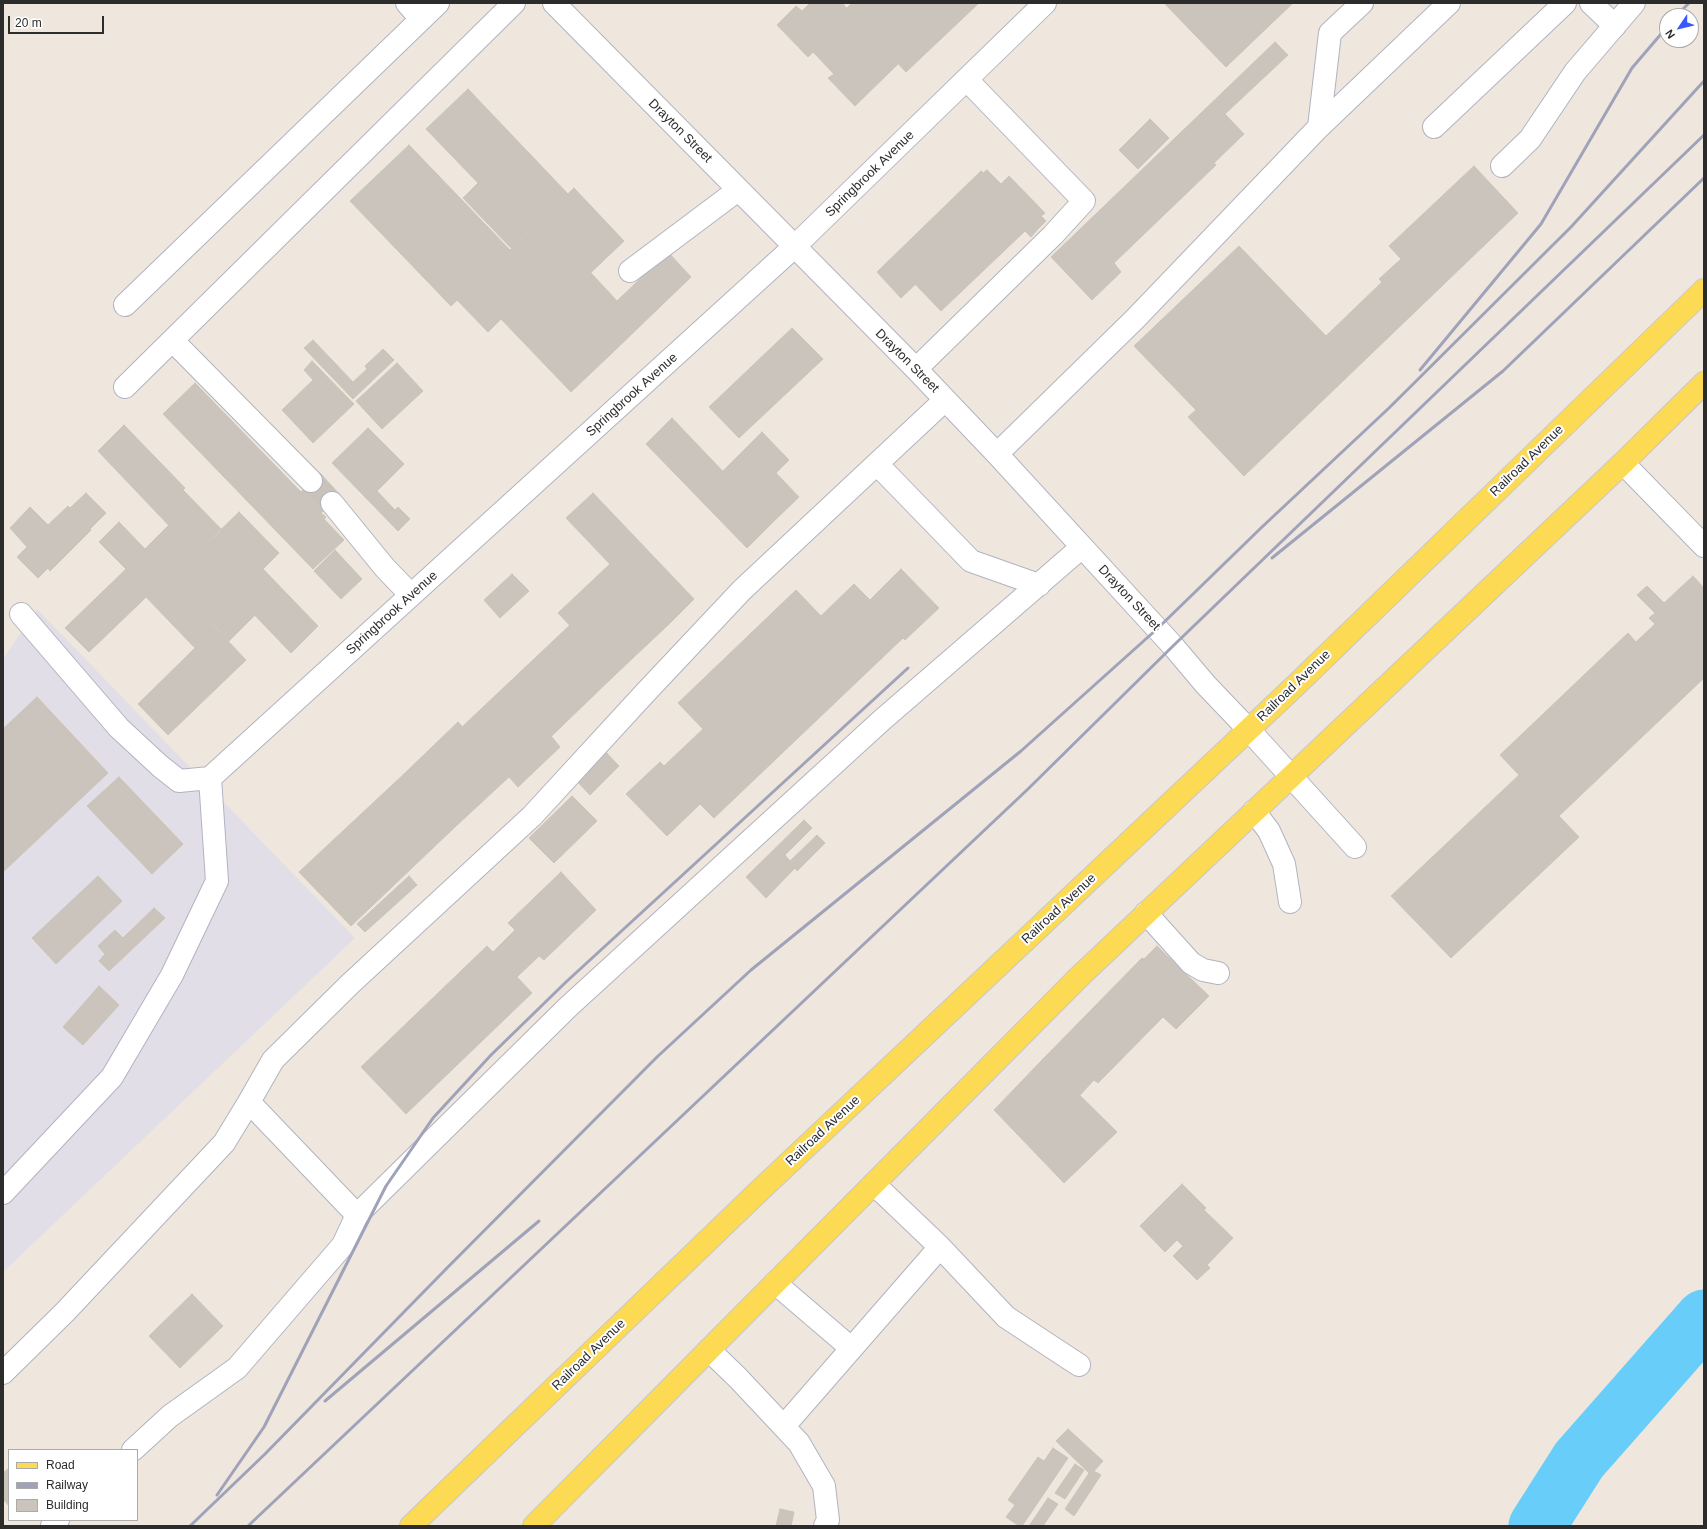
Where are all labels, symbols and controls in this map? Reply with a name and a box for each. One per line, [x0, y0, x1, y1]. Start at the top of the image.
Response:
scale bar [10, 8, 106, 34]
north arrow [1659, 8, 1699, 48]
text: 20 m [15, 16, 42, 30]
text: N [1663, 28, 1677, 41]
street label: Drayton Street [645, 96, 715, 166]
street label: Springbrook Avenue [822, 128, 918, 220]
street label: Drayton Street [872, 326, 942, 396]
street label: Springbrook Avenue [583, 350, 681, 440]
street label: Railroad Avenue [1487, 422, 1567, 500]
street label: Drayton Street [1095, 562, 1163, 634]
street label: Springbrook Avenue [343, 568, 441, 658]
street label: Railroad Avenue [1254, 647, 1334, 725]
street label: Railroad Avenue [1019, 871, 1099, 947]
street label: Railroad Avenue [783, 1093, 863, 1169]
street label: Railroad Avenue [549, 1316, 629, 1394]
legend [8, 1449, 138, 1521]
text: Road [46, 1458, 75, 1472]
text: Railway [46, 1478, 88, 1492]
text: Building [46, 1498, 89, 1512]

